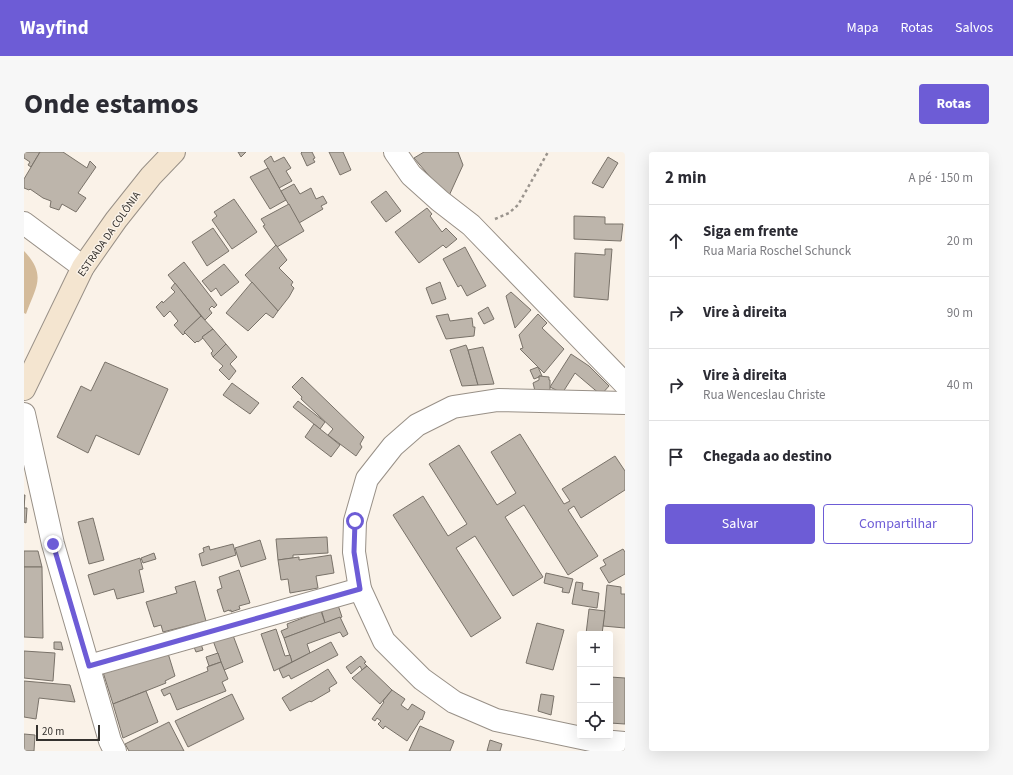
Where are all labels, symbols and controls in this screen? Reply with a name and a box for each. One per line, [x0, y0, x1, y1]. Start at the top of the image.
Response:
text: Wayfind [20, 15, 89, 42]
text: Mapa [847, 18, 878, 38]
text: Rotas [900, 18, 933, 38]
text: Salvos [955, 18, 993, 38]
text: Onde estamos [24, 84, 198, 124]
button: Rotas [919, 84, 989, 124]
text: 2 min [665, 166, 706, 190]
text: A pé · 150 m [908, 169, 973, 187]
street label: ESTRADA DA COLÔNIA [74, 188, 144, 280]
text: Siga em frente [703, 221, 798, 242]
icon: ahead [665, 230, 687, 252]
text: 20 m [947, 232, 973, 250]
text: Rua Maria Roschel Schunck [703, 242, 851, 260]
icon: right [665, 302, 687, 324]
text: Vire à direita [703, 302, 787, 323]
text: 90 m [947, 304, 973, 322]
text: Vire à direita [703, 365, 787, 386]
icon: right [665, 374, 687, 396]
text: 40 m [947, 376, 973, 394]
text: Rua Wenceslau Christe [703, 386, 826, 404]
icon: arrive [665, 446, 687, 468]
text: Chegada ao destino [703, 446, 832, 467]
button: Salvar [665, 504, 815, 544]
button: Compartilhar [823, 504, 973, 544]
route start [346, 512, 364, 530]
route end [44, 535, 62, 553]
map controls [577, 631, 613, 739]
button: + [577, 631, 613, 667]
button: − [577, 667, 613, 703]
button: locate [577, 703, 613, 739]
scale bar [36, 723, 100, 742]
text: 20 m [42, 724, 64, 739]

